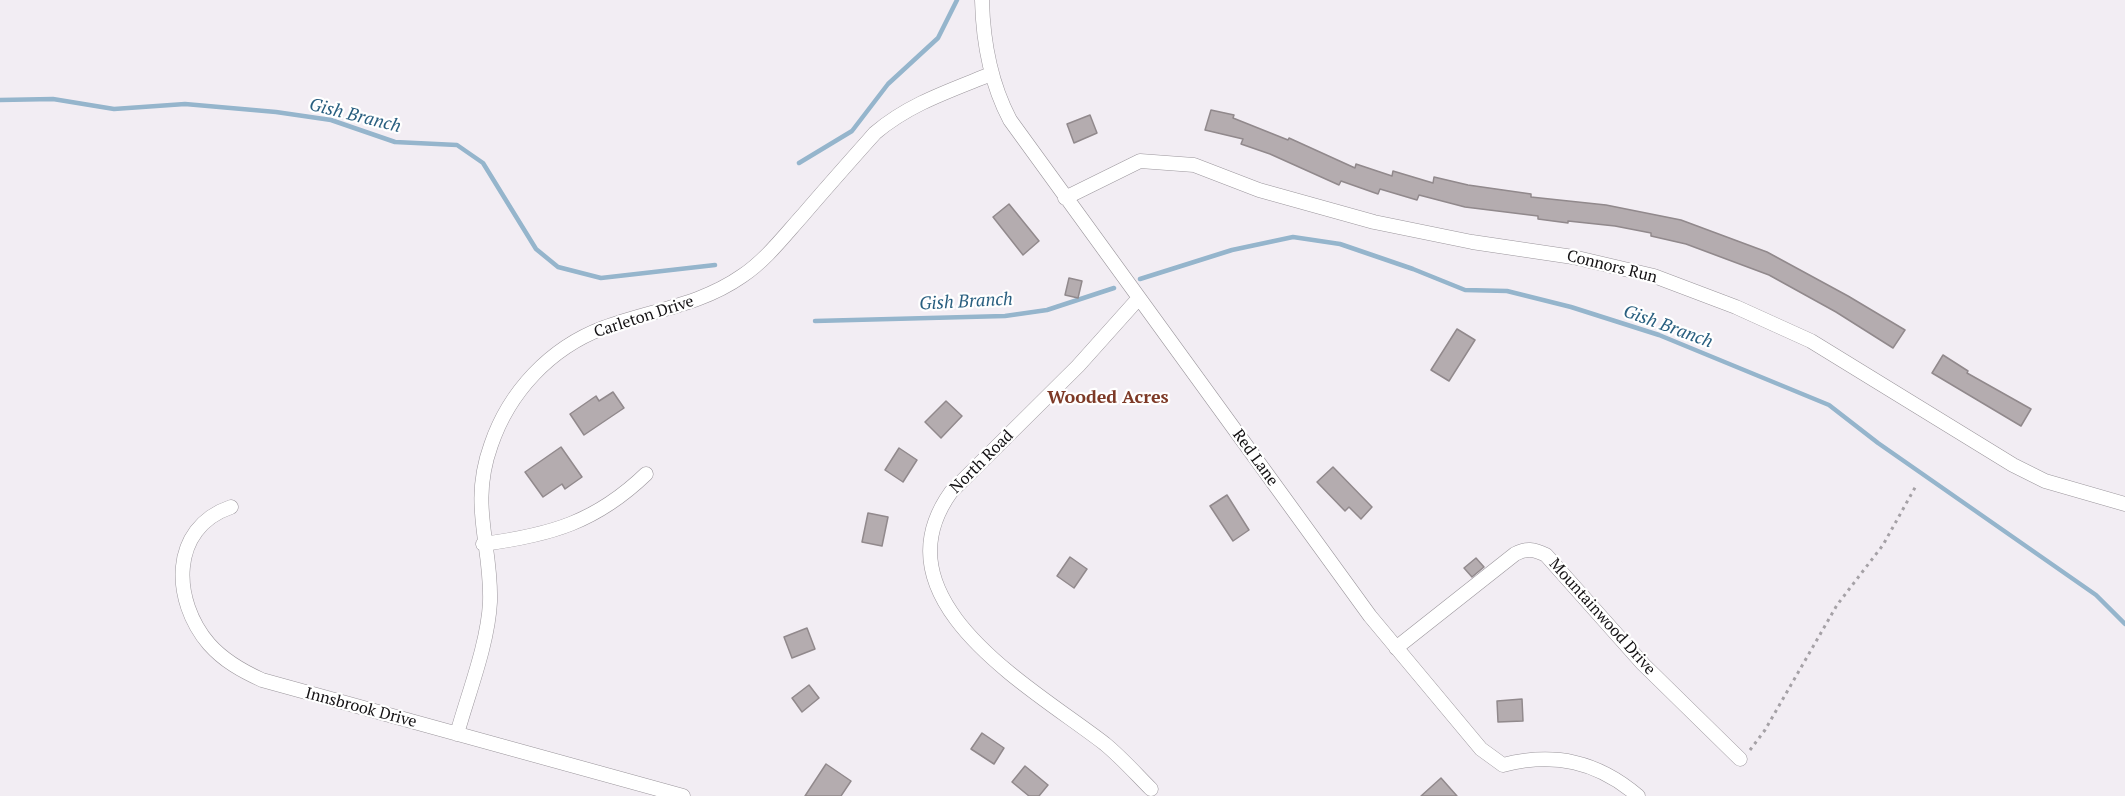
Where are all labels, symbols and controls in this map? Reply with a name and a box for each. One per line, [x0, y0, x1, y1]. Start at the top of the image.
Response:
water label: Gish Branch [307, 94, 403, 138]
street label: Connors Run [1565, 247, 1659, 287]
water label: Gish Branch [919, 289, 1013, 315]
street label: Carleton Drive [592, 292, 696, 342]
water label: Gish Branch [1620, 301, 1716, 353]
district label: Wooded Acres [1047, 387, 1169, 409]
street label: North Road [946, 426, 1018, 498]
street label: Red Lane [1228, 426, 1282, 490]
street label: Mountainwood Drive [1545, 555, 1659, 679]
street label: Innsbrook Drive [303, 684, 419, 732]

